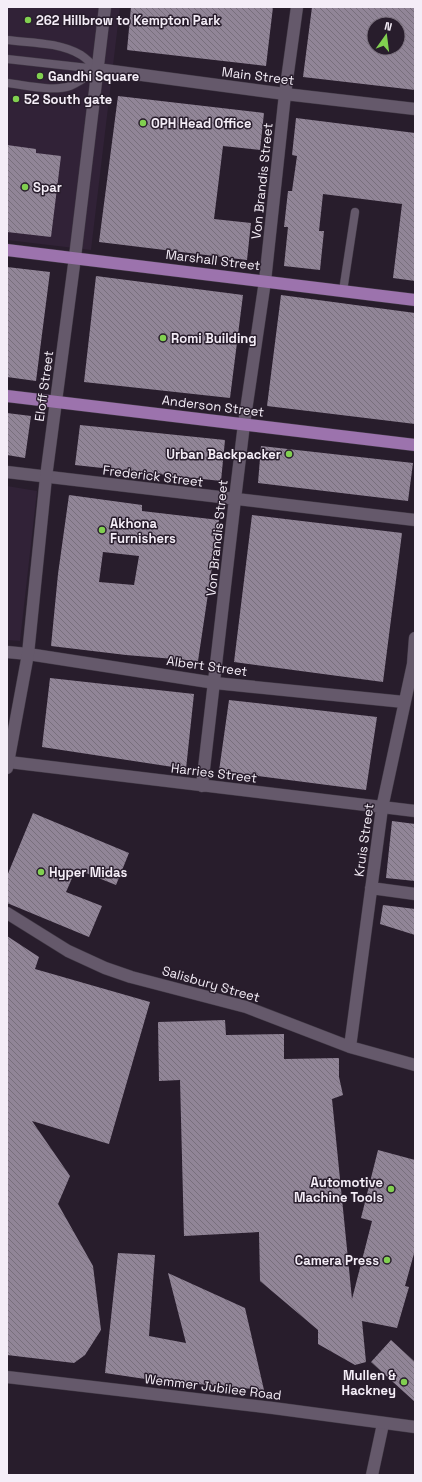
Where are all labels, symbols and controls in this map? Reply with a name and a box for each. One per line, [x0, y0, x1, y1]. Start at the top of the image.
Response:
place label: 262 Hillbrow to Kempton Park [36, 12, 221, 29]
marker: 262 Hillbrow to Kempton Park [23, 15, 33, 25]
north arrow [366, 16, 406, 56]
text: N [383, 19, 394, 34]
street label: Main Street [221, 63, 295, 89]
place label: Gandhi Square [48, 68, 139, 85]
marker: Gandhi Square [35, 71, 45, 81]
place label: 52 South gate [24, 91, 112, 108]
marker: 52 South gate [11, 94, 21, 104]
place label: OPH Head Office [151, 115, 251, 132]
marker: OPH Head Office [138, 118, 148, 128]
street label: Von Brandis Street [247, 122, 277, 240]
place label: Spar [33, 179, 62, 196]
marker: Spar [20, 182, 30, 192]
street label: Marshall Street [165, 246, 261, 274]
place label: Romi Building [171, 330, 257, 347]
marker: Romi Building [158, 333, 168, 343]
street label: Eloff Street [31, 350, 57, 422]
street label: Anderson Street [161, 391, 265, 421]
place label: Urban Backpacker [166, 446, 281, 463]
marker: Urban Backpacker [284, 449, 294, 459]
street label: Frederick Street [102, 461, 204, 491]
street label: Von Brandis Street [202, 479, 232, 597]
place label: Akhona Furnishers [110, 515, 176, 547]
marker: Akhona Furnishers [97, 525, 107, 535]
street label: Albert Street [166, 652, 249, 680]
street label: Harries Street [170, 759, 258, 787]
street label: Kruis Street [350, 802, 378, 878]
place label: Hyper Midas [49, 864, 127, 881]
marker: Hyper Midas [36, 867, 46, 877]
street label: Salisbury Street [160, 962, 262, 1006]
place label: Automotive Machine Tools [294, 1174, 383, 1206]
marker: Automotive Machine Tools [386, 1184, 396, 1194]
place label: Camera Press [295, 1252, 379, 1269]
marker: Camera Press [382, 1255, 392, 1265]
place label: Mullen & Hackney [342, 1367, 396, 1399]
street label: Wemmer Jubilee Road [144, 1370, 282, 1404]
marker: Mullen & Hackney [399, 1377, 409, 1387]

